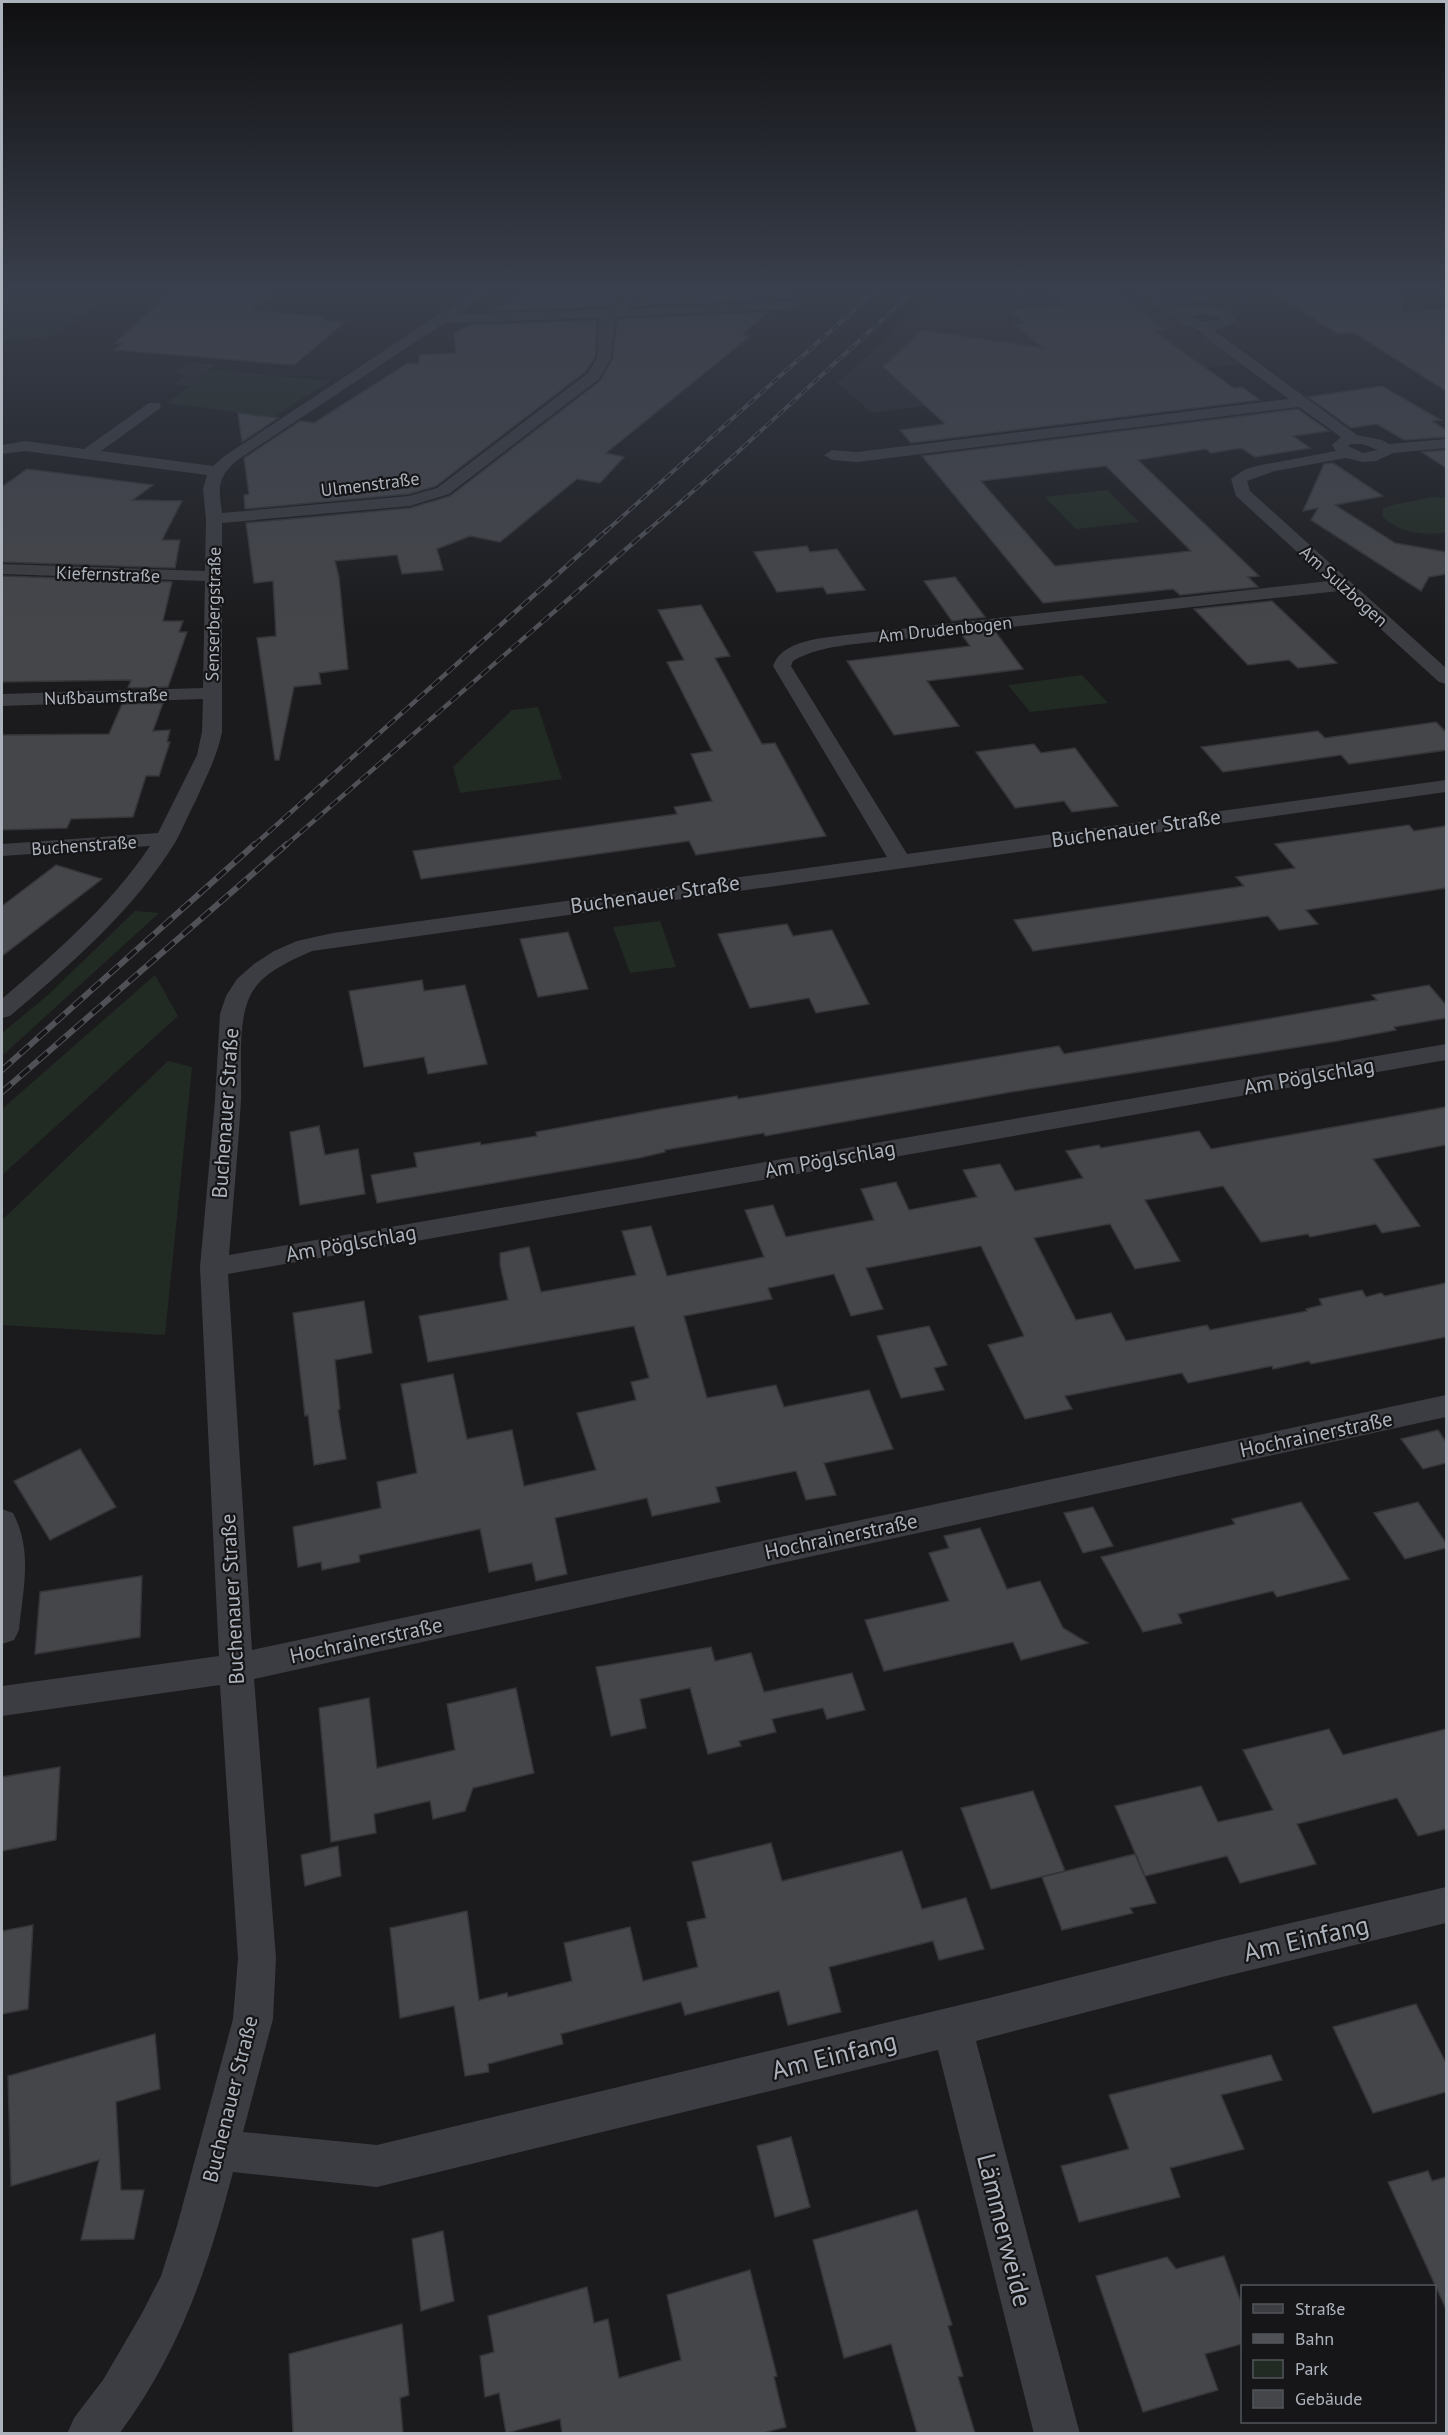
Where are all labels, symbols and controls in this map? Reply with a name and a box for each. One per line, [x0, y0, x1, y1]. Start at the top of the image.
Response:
street label: Ulmenstraße [319, 467, 421, 501]
street label: Am Sulzbogen [1295, 540, 1393, 632]
street label: Senserbergstraße [200, 547, 226, 681]
street label: Kiefernstraße [56, 561, 160, 587]
street label: Am Drudenbogen [877, 611, 1013, 647]
street label: Nußbaumstraße [44, 682, 168, 710]
street label: Buchenauer Straße [1050, 803, 1222, 853]
street label: Buchenstraße [30, 830, 138, 860]
street label: Buchenauer Straße [569, 869, 741, 919]
street label: Buchenauer Straße [206, 1027, 244, 1199]
street label: Am Pöglschlag [1242, 1051, 1376, 1101]
street label: Am Pöglschlag [763, 1134, 897, 1184]
street label: Am Pöglschlag [284, 1218, 418, 1268]
street label: Hochrainerstraße [1237, 1405, 1395, 1463]
street label: Hochrainerstraße [762, 1507, 920, 1565]
street label: Buchenauer Straße [214, 1513, 250, 1685]
street label: Hochrainerstraße [287, 1611, 445, 1669]
street label: Am Einfang [1240, 1908, 1372, 1968]
street label: Buchenauer Straße [196, 2013, 264, 2185]
street label: Am Einfang [768, 2024, 900, 2086]
street label: Lämmerweide [970, 2150, 1040, 2310]
legend [1241, 2285, 1436, 2423]
text: Straße [1295, 2297, 1346, 2320]
text: Bahn [1295, 2327, 1334, 2350]
text: Park [1295, 2357, 1328, 2380]
text: Gebäude [1295, 2387, 1362, 2410]

